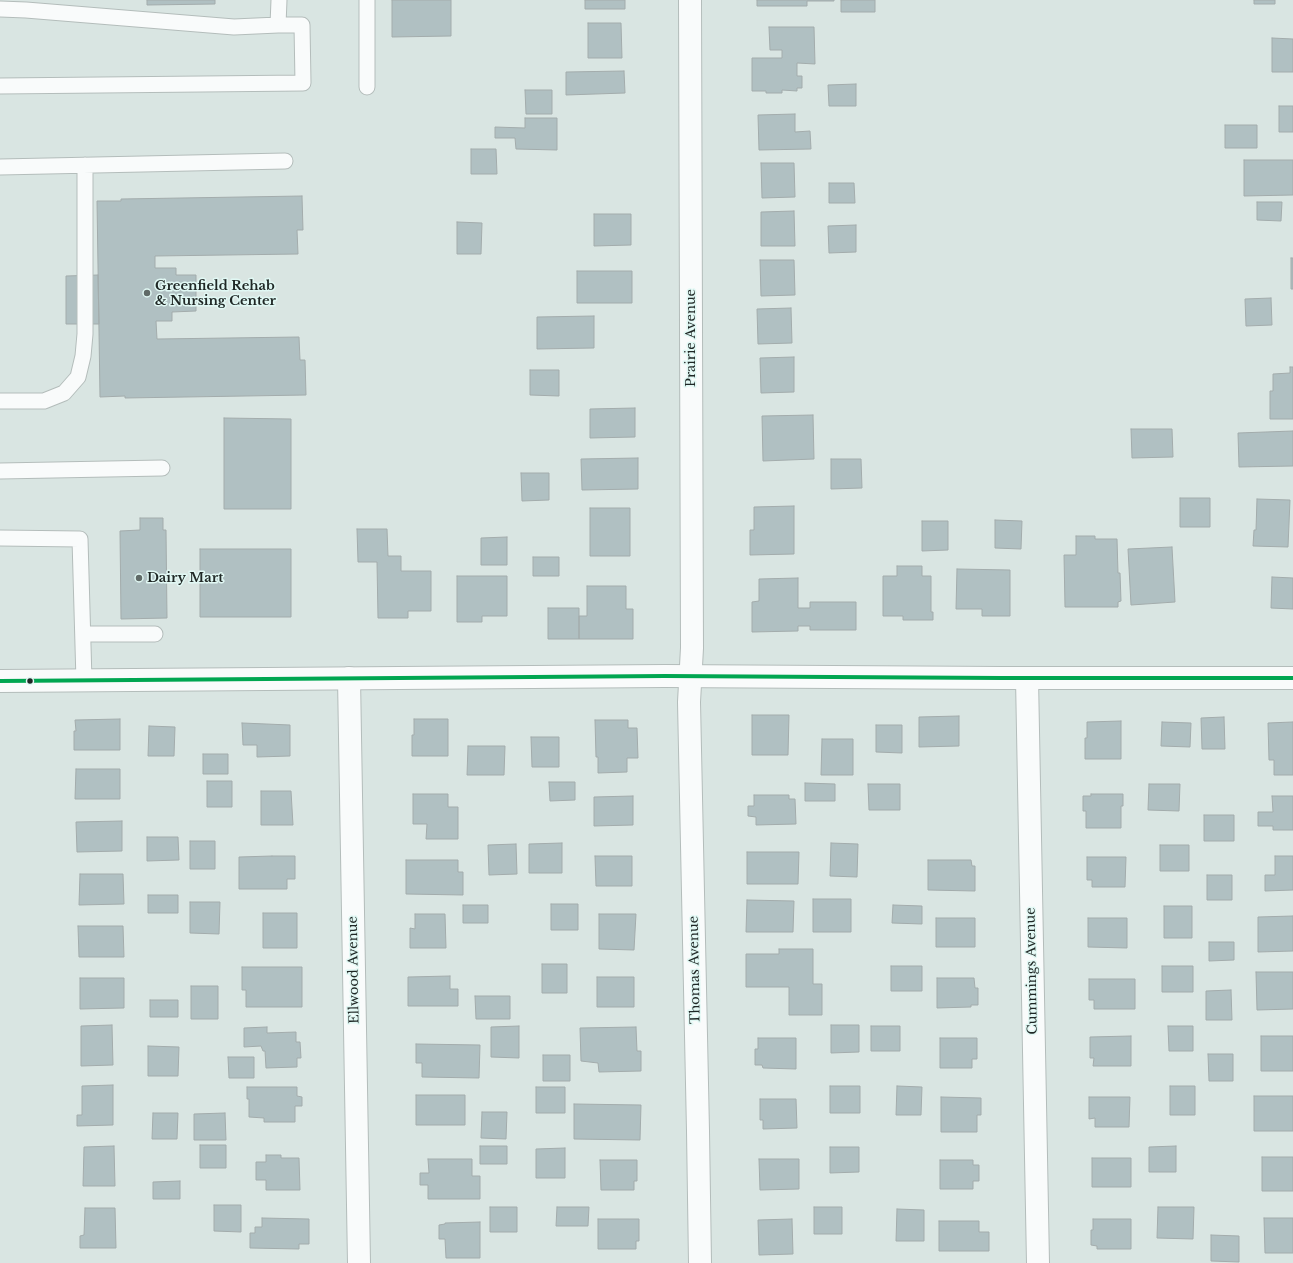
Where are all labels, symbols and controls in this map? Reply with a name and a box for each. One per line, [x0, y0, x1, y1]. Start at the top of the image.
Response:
place label: Greenfield Rehab & Nursing Center [155, 278, 276, 309]
marker: Greenfield Rehab & Nursing Center [142, 288, 152, 298]
street label: Prairie Avenue [683, 289, 699, 387]
place label: Dairy Mart [147, 570, 223, 586]
marker: Dairy Mart [134, 573, 144, 583]
unlabelled marker [25, 676, 35, 686]
street label: Cummings Avenue [1023, 907, 1041, 1035]
street label: Ellwood Avenue [345, 916, 363, 1024]
street label: Thomas Avenue [686, 916, 704, 1024]

